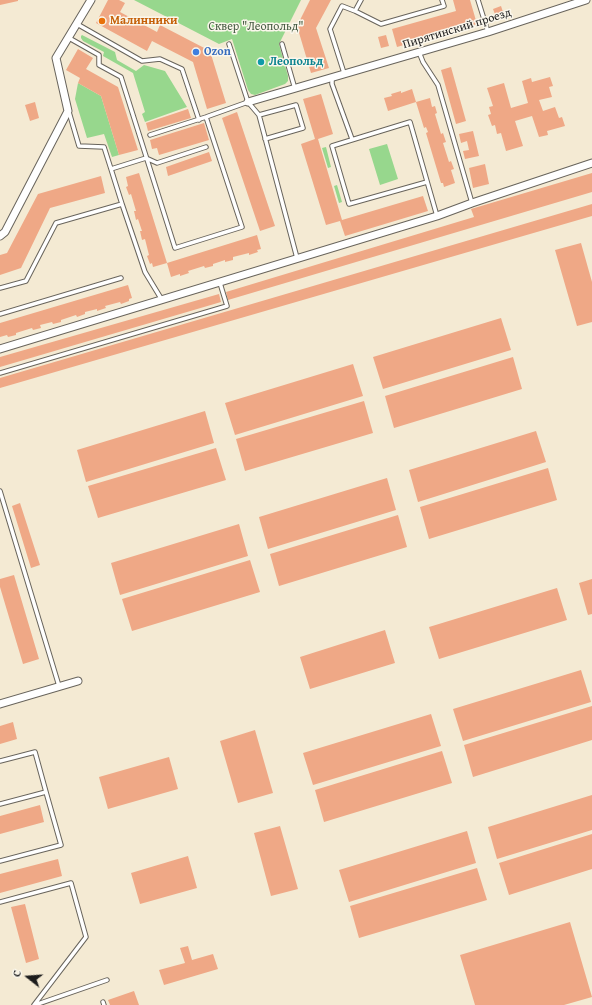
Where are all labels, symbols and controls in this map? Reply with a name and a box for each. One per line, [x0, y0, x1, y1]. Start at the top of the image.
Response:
street label: Пирятинский проезд [401, 6, 513, 52]
place label: Малинники [110, 14, 177, 28]
marker: Малинники [97, 16, 107, 26]
park label: Сквер "Леопольд" [208, 20, 304, 34]
place label: Ozon [204, 45, 231, 59]
marker: Ozon [191, 47, 201, 57]
place label: Леопольд [269, 55, 323, 69]
marker: Леопольд [256, 57, 266, 67]
north arrow [8, 957, 48, 997]
text: С [8, 968, 25, 979]

